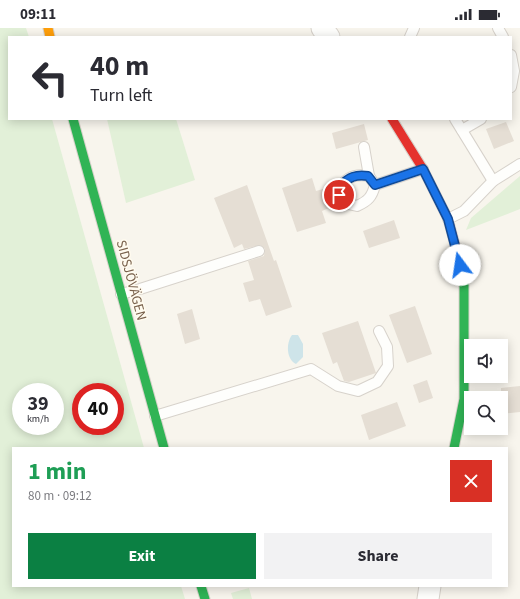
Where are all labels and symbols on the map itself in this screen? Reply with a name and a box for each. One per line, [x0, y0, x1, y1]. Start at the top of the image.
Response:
pin [322, 178, 356, 212]
street label: SIDSJÖVÄGEN [111, 238, 151, 323]
position arrow [439, 244, 481, 286]
speed limit sign: 40 [72, 383, 124, 435]

